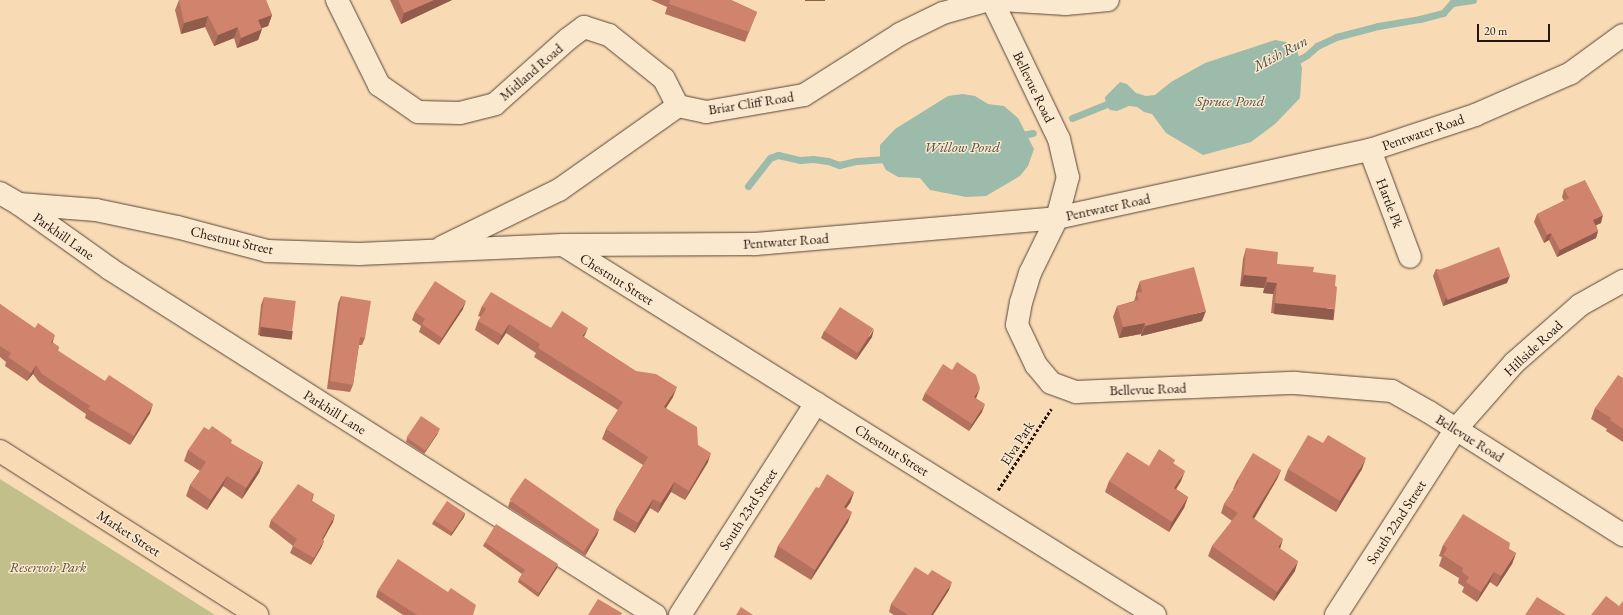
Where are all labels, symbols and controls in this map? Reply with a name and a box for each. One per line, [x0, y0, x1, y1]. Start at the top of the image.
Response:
scale bar [1479, 16, 1552, 42]
text: 20 m [1484, 23, 1507, 39]
water label: Mish Run [1250, 31, 1310, 75]
street label: Midland Road [496, 40, 566, 104]
street label: Bellevue Road [1010, 49, 1058, 125]
street label: Briar Cliff Road [707, 88, 795, 118]
water label: Spruce Pond [1195, 92, 1265, 110]
street label: Pentwater Road [1380, 110, 1466, 154]
water label: Willow Pond [924, 138, 1000, 156]
street label: Hartle Pk [1373, 176, 1407, 230]
street label: Pentwater Road [1064, 190, 1152, 224]
street label: Parkhill Lane [30, 209, 98, 263]
street label: Chestnut Street [189, 222, 275, 258]
street label: Pentwater Road [743, 230, 829, 252]
street label: Chestnut Street [577, 250, 657, 308]
street label: Hillside Road [1500, 317, 1566, 379]
street label: Bellevue Road [1109, 379, 1187, 399]
street label: Parkhill Lane [301, 386, 369, 438]
street label: Bellevue Road [1433, 410, 1507, 466]
street label: Elva Park [996, 418, 1038, 468]
street label: Chestnut Street [852, 421, 932, 479]
street label: South 23rd Street [715, 465, 781, 553]
street label: South 22nd Street [1363, 477, 1429, 567]
street label: Market Street [94, 506, 164, 560]
park label: Reservoir Park [10, 559, 86, 575]

